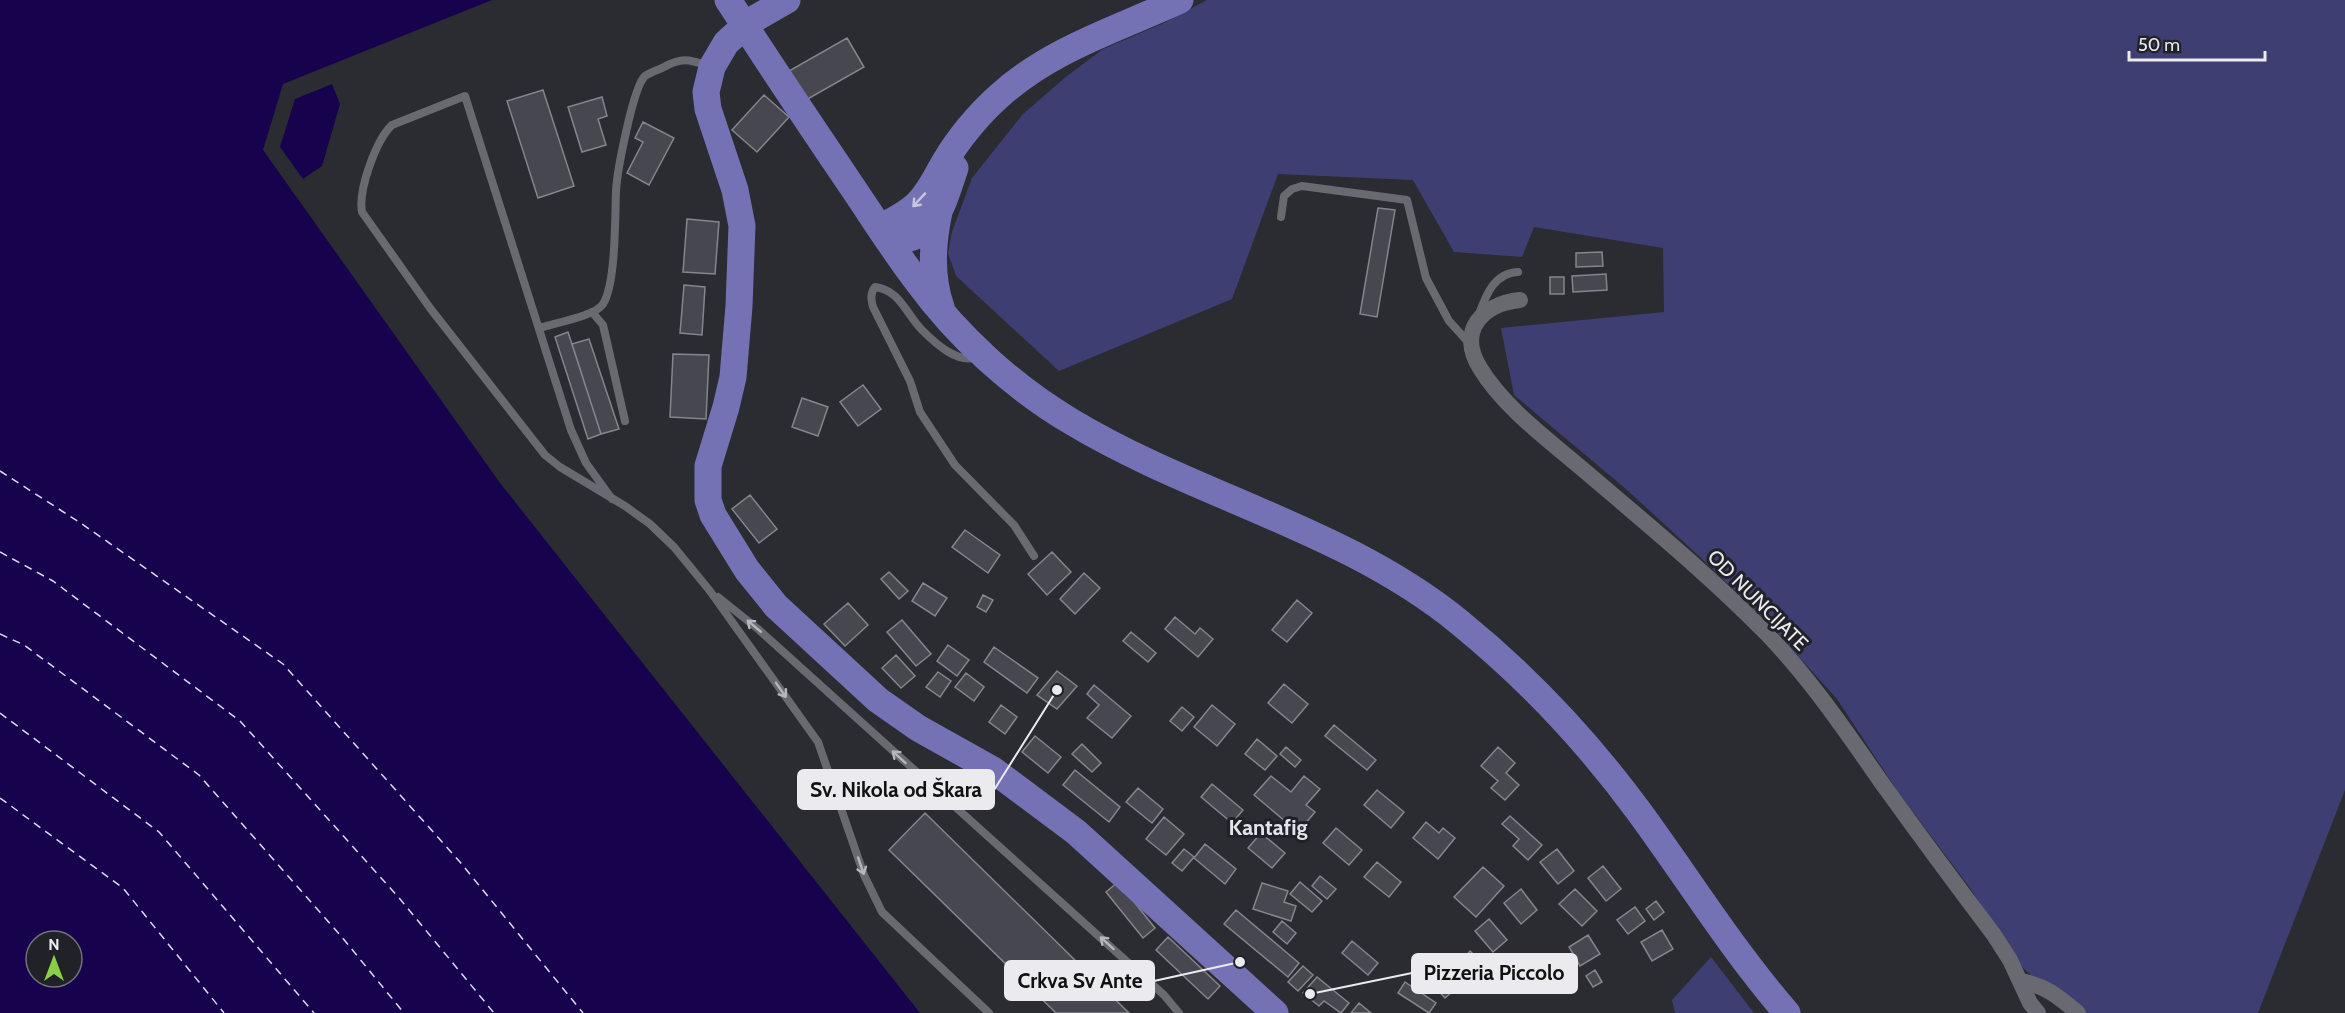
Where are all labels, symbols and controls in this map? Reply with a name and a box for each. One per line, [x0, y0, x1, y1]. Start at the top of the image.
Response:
scale bar [2129, 24, 2266, 62]
text: 50 m [2138, 34, 2180, 56]
one-way arrow [912, 193, 926, 208]
street label: OD NUNCIJATE [1703, 545, 1813, 655]
one-way arrow [747, 620, 763, 633]
one-way arrow [775, 682, 787, 698]
one-way arrow [892, 750, 907, 764]
callout: Sv. Nikola od Škara [798, 770, 994, 809]
text: Sv. Nikola od Škara [810, 777, 982, 802]
district label: Kantafig [1228, 814, 1308, 841]
one-way arrow [857, 856, 868, 875]
north arrow [24, 929, 84, 989]
text: N [48, 935, 60, 954]
one-way arrow [1100, 936, 1115, 950]
callout: Pizzeria Piccolo [1412, 954, 1577, 993]
text: Pizzeria Piccolo [1424, 960, 1564, 985]
callout: Crkva Sv Ante [1005, 961, 1154, 1000]
text: Crkva Sv Ante [1017, 968, 1143, 993]

